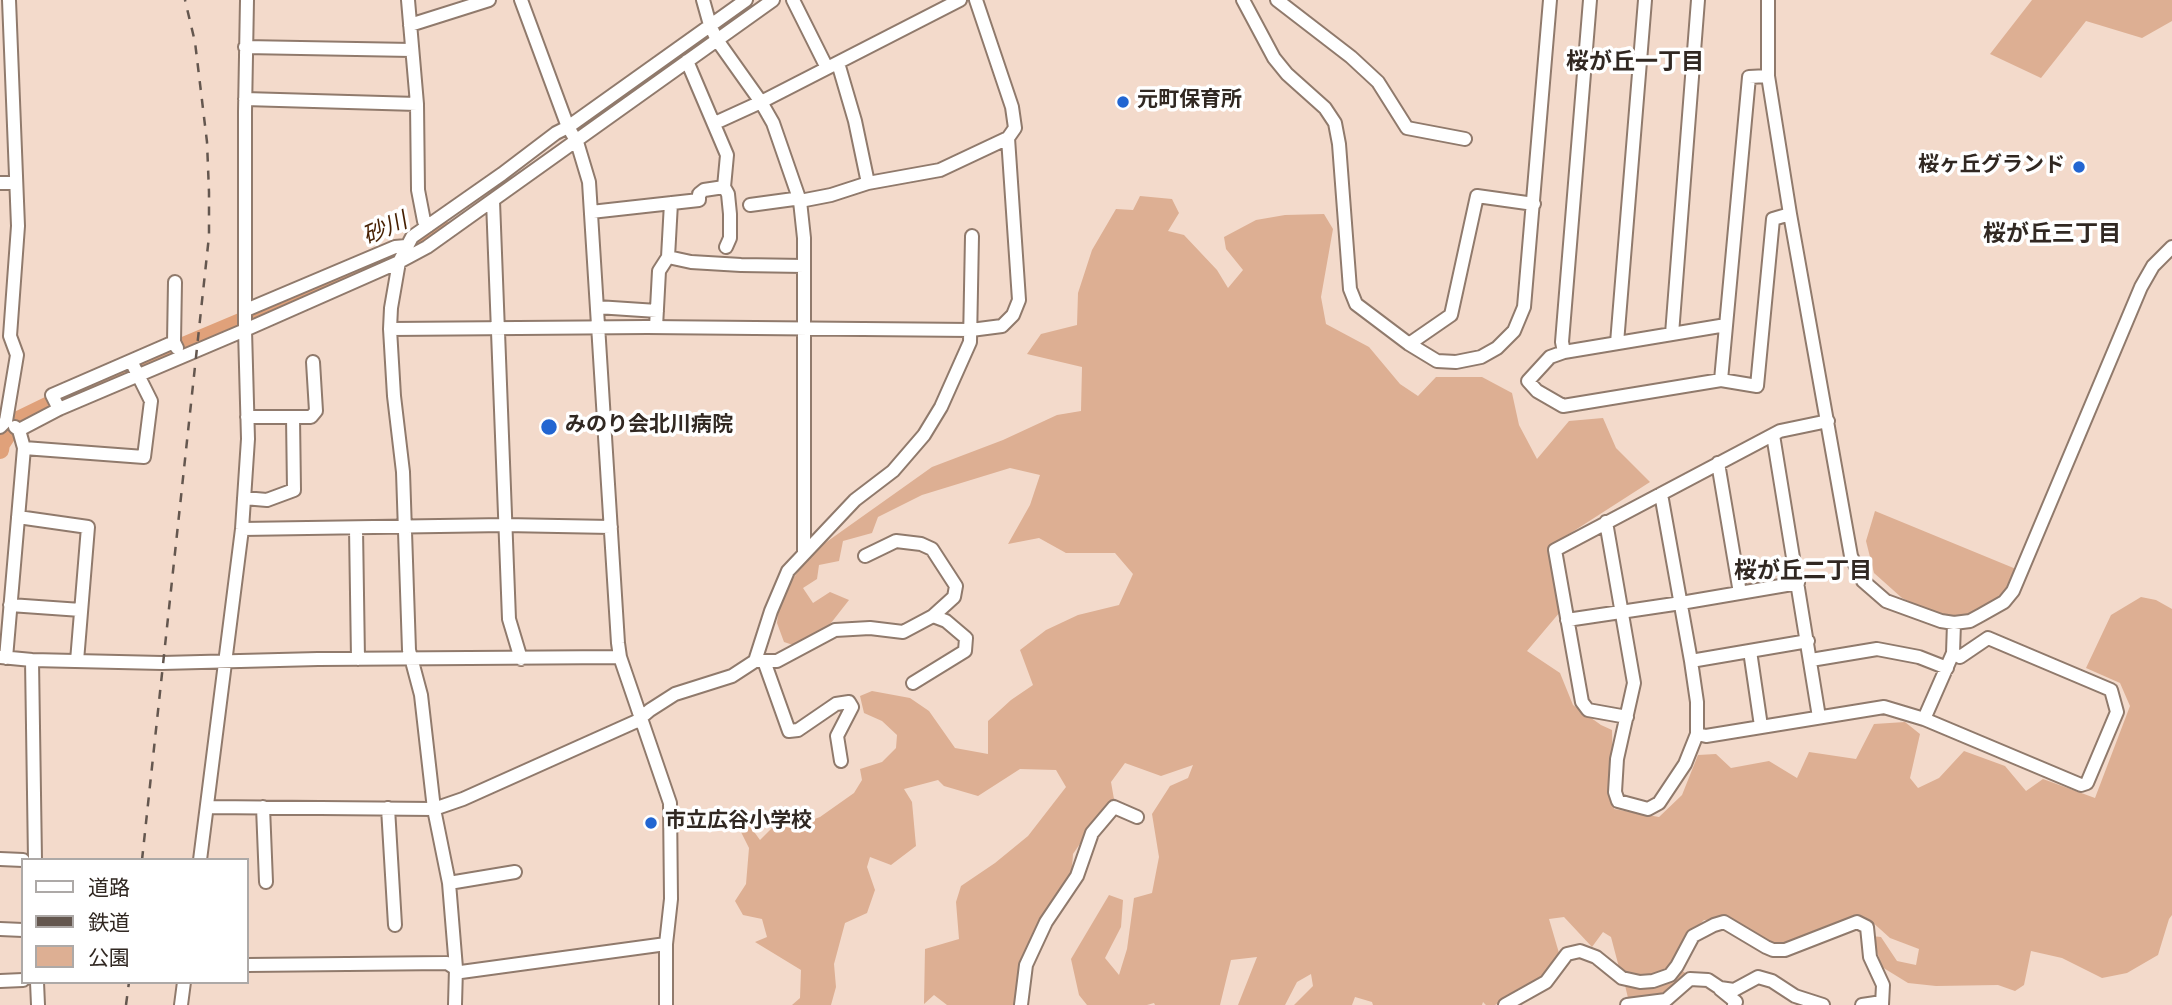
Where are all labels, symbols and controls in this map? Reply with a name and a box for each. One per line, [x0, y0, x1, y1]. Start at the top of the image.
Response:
district label: 桜が丘一丁目 [1566, 50, 1704, 78]
place label: 元町保育所 [1137, 89, 1242, 115]
marker: 元町保育所 [1115, 94, 1131, 110]
place label: 桜ヶ丘グランド [1918, 154, 2065, 180]
marker: 桜ヶ丘グランド [2071, 159, 2087, 175]
water label: 砂川 [359, 209, 413, 253]
district label: 桜が丘三丁目 [1983, 222, 2121, 250]
place label: みのり会北川病院 [565, 414, 733, 440]
marker: みのり会北川病院 [539, 417, 559, 437]
district label: 桜が丘二丁目 [1734, 559, 1872, 587]
place label: 市立広谷小学校 [665, 810, 812, 836]
marker: 市立広谷小学校 [643, 815, 659, 831]
legend [21, 858, 248, 984]
text: 道路 [88, 876, 130, 903]
text: 鉄道 [88, 911, 130, 938]
text: 公園 [88, 946, 130, 973]

